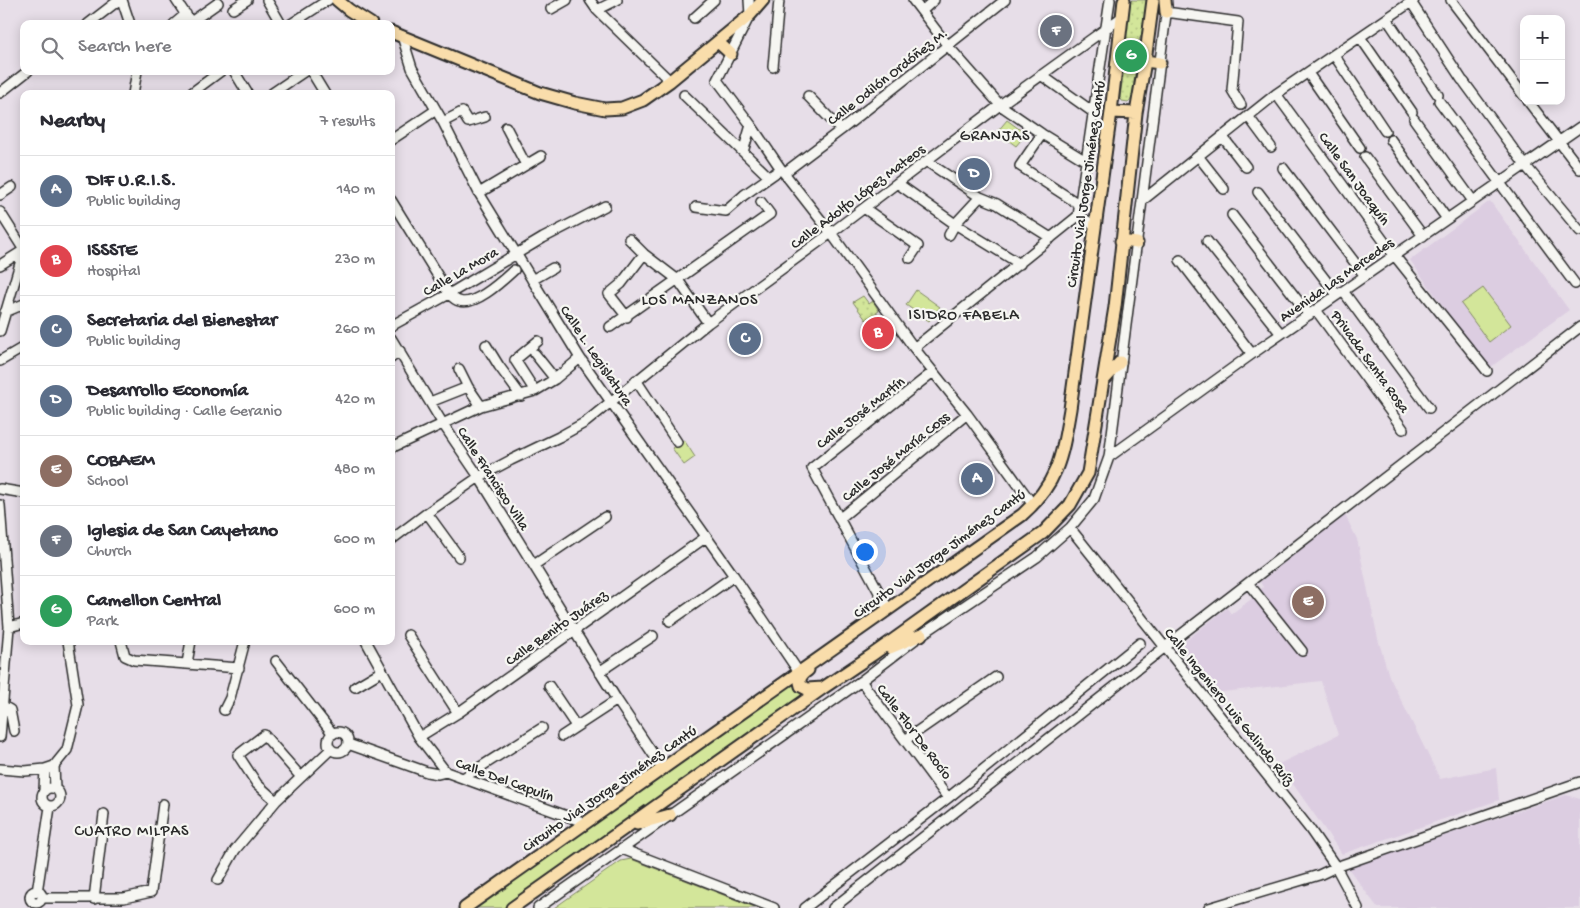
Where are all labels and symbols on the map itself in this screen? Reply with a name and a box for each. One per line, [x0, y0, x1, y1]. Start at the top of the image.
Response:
pin: F [1040, 12, 1072, 50]
street label: Calle Odilón Ordóñez M. [824, 25, 952, 130]
pin: G [1115, 37, 1147, 75]
street label: Circuito Vial Jorge Jiménez Cantú [1064, 80, 1110, 289]
district label: GRANJAS [960, 128, 1030, 147]
street label: Calle San Joaquín [1314, 129, 1393, 229]
street label: Calle Adolfo López Mateos [787, 141, 929, 254]
pin: D [958, 155, 990, 193]
street label: Avenida Las Mercedes [1276, 234, 1398, 327]
street label: Calle La Mora [420, 244, 502, 301]
district label: LOS MANZANOS [642, 292, 758, 311]
street label: Calle L. Legislatura [555, 303, 636, 410]
district label: ISIDRO FABELA [908, 307, 1020, 326]
street label: Privada Santa Rosa [1326, 307, 1413, 418]
pin: B [862, 314, 894, 352]
pin: C [729, 320, 761, 358]
street label: Calle José Martín [813, 373, 909, 454]
street label: Calle José María Coss [839, 408, 954, 506]
street label: Calle Francisco Villa [452, 424, 533, 535]
pin: A [961, 460, 993, 498]
street label: Circuito Vial Jorge Jiménez Cantú [851, 486, 1030, 623]
your location [852, 539, 878, 565]
pin: E [1292, 583, 1324, 621]
street label: Calle Benito Juárez [503, 586, 612, 671]
street label: Calle Ingeniero Luis Galindo Ruíz [1159, 625, 1298, 790]
street label: Calle Flor De Rocío [872, 681, 955, 784]
street label: Circuito Vial Jorge Jiménez Cantú [520, 722, 701, 857]
street label: Calle Del Capulín [453, 755, 556, 807]
district label: CUATRO MILPAS [75, 823, 189, 842]

